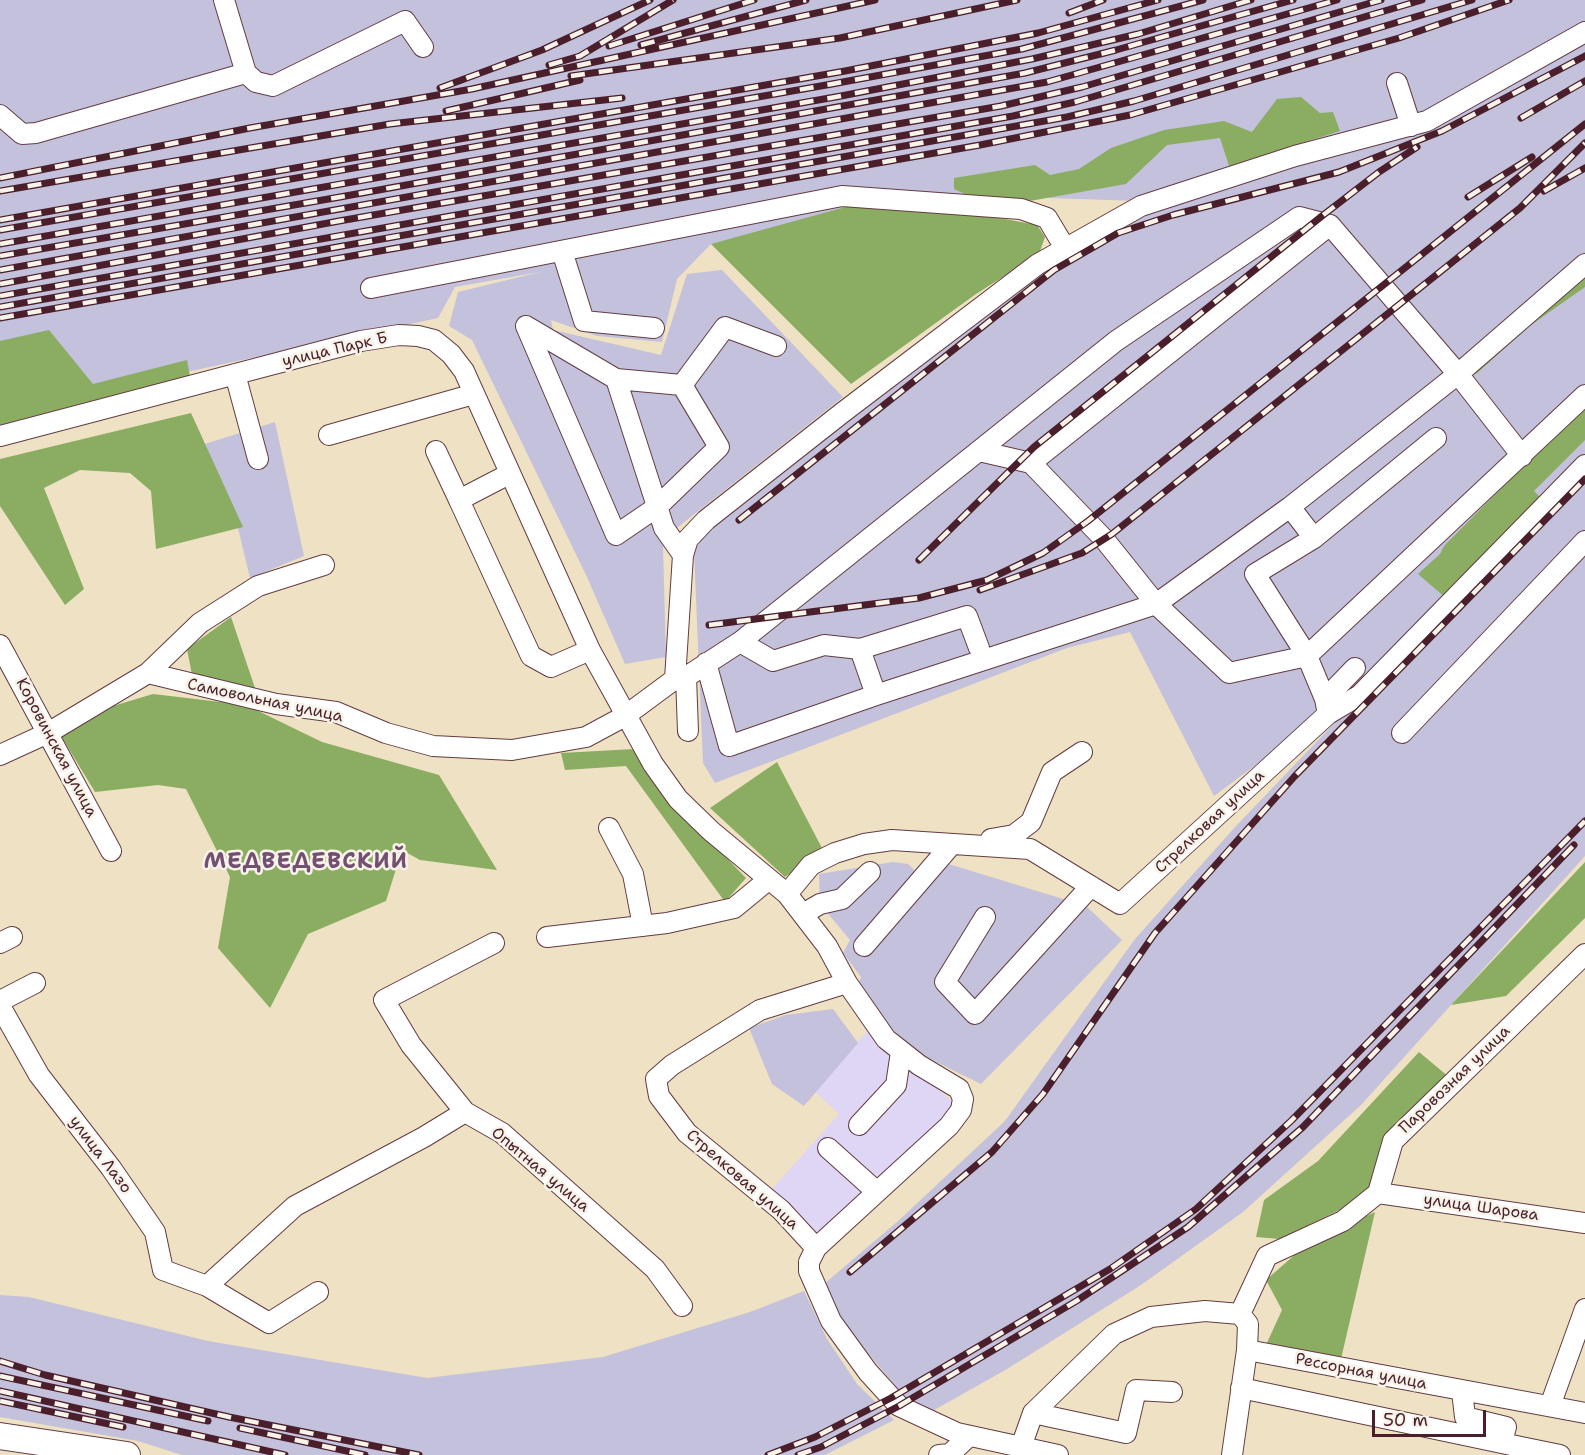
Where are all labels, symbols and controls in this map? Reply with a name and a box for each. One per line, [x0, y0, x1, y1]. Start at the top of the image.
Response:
street label: улица Парк Б [280, 329, 390, 371]
street label: Коровинская улица [11, 675, 101, 821]
street label: Самовольная улица [185, 675, 345, 727]
street label: Стрелковая улица [1151, 766, 1269, 878]
district label: МЕДВЕДЕВСКИЙ [204, 849, 408, 875]
street label: Паровозная улица [1395, 1022, 1515, 1138]
street label: улица Лазо [65, 1113, 135, 1197]
street label: Опытная улица [487, 1123, 593, 1217]
street label: Стрелковая улица [682, 1126, 802, 1234]
street label: улица Шарова [1422, 1190, 1540, 1226]
street label: Рессорная улица [1294, 1350, 1428, 1394]
scale bar [1375, 1398, 1489, 1436]
text: 50 m [1383, 1408, 1428, 1432]

